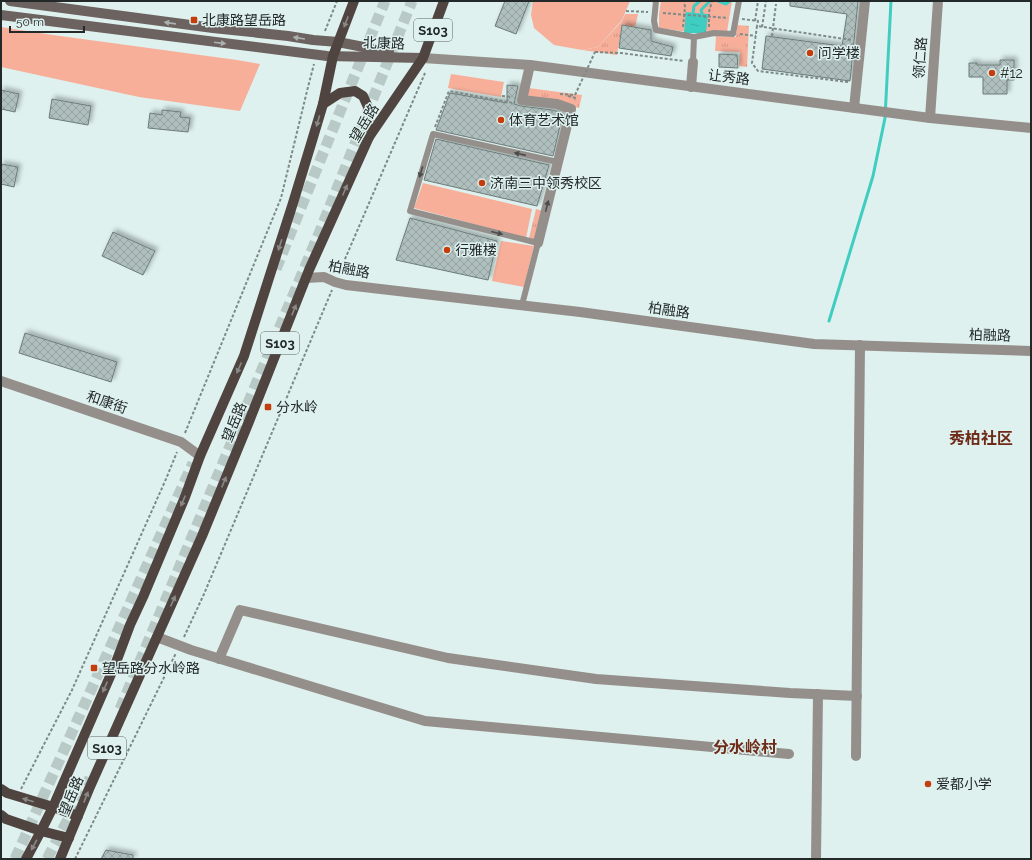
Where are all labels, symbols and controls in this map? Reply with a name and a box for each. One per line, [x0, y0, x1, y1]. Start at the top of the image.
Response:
scale bar [10, 8, 84, 34]
place label: 北康路望岳路 [202, 12, 286, 28]
text: 50 m [16, 15, 44, 29]
marker: 北康路望岳路 [189, 15, 199, 25]
one-way arrow [342, 16, 348, 28]
road number: S103 [414, 19, 452, 41]
one-way arrow [164, 20, 176, 26]
street label: 北康路 [363, 34, 405, 52]
one-way arrow [293, 35, 305, 41]
street label: 领仁路 [911, 36, 929, 80]
one-way arrow [214, 39, 226, 46]
place label: 问学楼 [818, 45, 860, 61]
marker: 问学楼 [805, 48, 815, 58]
place label: #12 [1000, 65, 1023, 81]
street label: 让秀路 [707, 67, 751, 87]
marker: #12 [987, 68, 997, 78]
street label: 望岳路 [346, 101, 382, 145]
place label: 体育艺术馆 [509, 112, 579, 128]
one-way arrow [315, 115, 321, 127]
marker: 体育艺术馆 [496, 115, 506, 125]
one-way arrow [514, 150, 526, 156]
one-way arrow [418, 166, 424, 178]
place label: 济南三中领秀校区 [490, 175, 602, 191]
marker: 济南三中领秀校区 [477, 178, 487, 188]
one-way arrow [342, 185, 348, 196]
one-way arrow [545, 199, 551, 212]
one-way arrow [491, 230, 503, 236]
one-way arrow [277, 239, 283, 251]
place label: 行雅楼 [455, 242, 497, 258]
marker: 行雅楼 [442, 245, 452, 255]
street label: 柏融路 [327, 257, 371, 281]
street label: 柏融路 [647, 299, 691, 321]
one-way arrow [291, 303, 297, 315]
street label: 柏融路 [969, 326, 1011, 344]
road number: S103 [261, 332, 299, 354]
one-way arrow [236, 363, 242, 374]
street label: 和康街 [85, 388, 129, 416]
place label: 分水岭 [276, 399, 318, 415]
street label: 望岳路 [219, 400, 249, 444]
marker: 分水岭 [263, 402, 273, 412]
district label: 秀柏社区 [949, 429, 1013, 448]
one-way arrow [221, 477, 227, 488]
one-way arrow [179, 495, 185, 507]
one-way arrow [170, 595, 176, 607]
place label: 望岳路分水岭路 [102, 660, 200, 676]
marker: 望岳路分水岭路 [89, 663, 99, 673]
one-way arrow [102, 681, 108, 693]
road number: S103 [88, 737, 126, 759]
district label: 分水岭村 [713, 738, 777, 757]
street label: 望岳路 [55, 774, 87, 818]
place label: 爱都小学 [936, 776, 992, 792]
marker: 爱都小学 [923, 779, 933, 789]
one-way arrow [83, 791, 89, 803]
one-way arrow [21, 797, 33, 803]
one-way arrow [30, 839, 37, 851]

